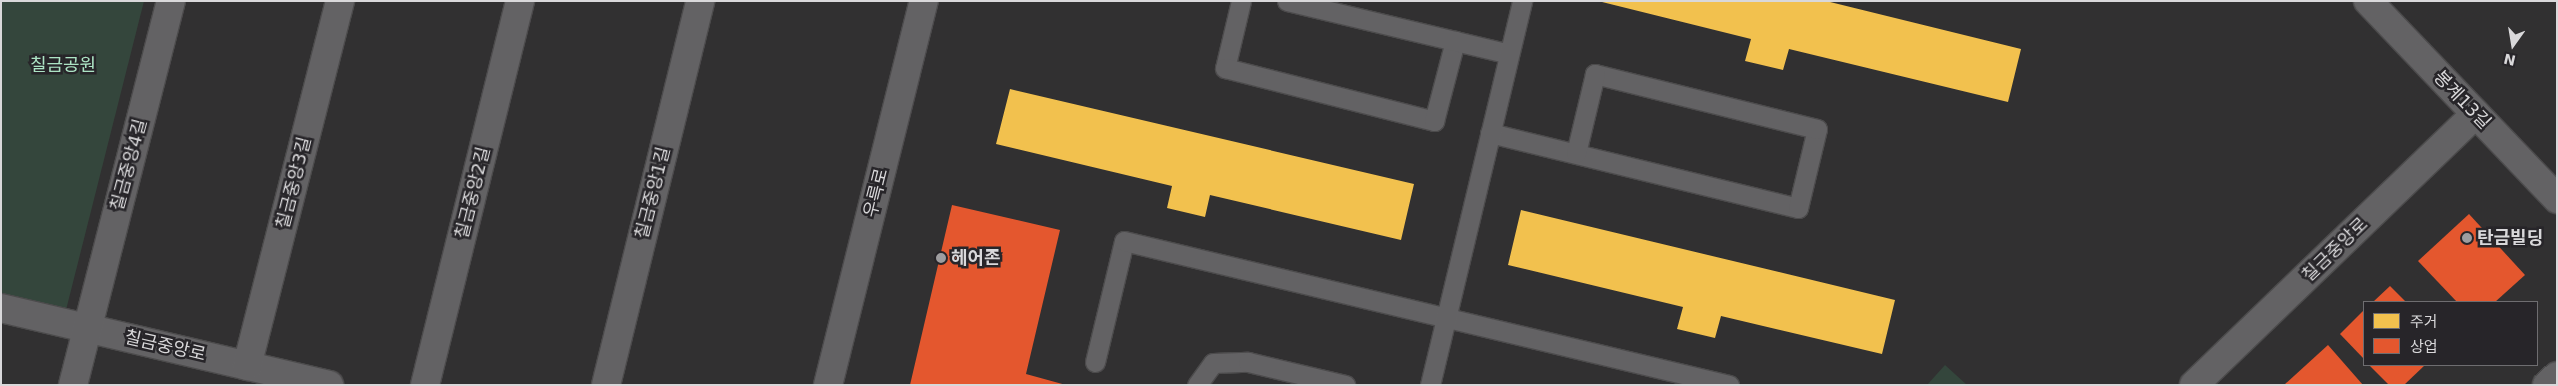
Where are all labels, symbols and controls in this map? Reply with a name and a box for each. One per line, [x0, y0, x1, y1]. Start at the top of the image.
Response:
north arrow [2488, 20, 2538, 70]
text: N [2502, 51, 2517, 69]
park label: 칠금공원 [30, 54, 96, 76]
street label: 봉계13길 [2429, 66, 2495, 134]
street label: 칠금중앙4길 [106, 117, 152, 213]
street label: 칠금중앙3길 [272, 135, 316, 231]
street label: 칠금중앙2길 [451, 145, 495, 241]
street label: 칠금중앙1길 [631, 145, 675, 241]
street label: 우륵로 [860, 166, 892, 220]
street label: 칠금중앙로 [2298, 213, 2372, 287]
place label: 탄금빌딩 [2477, 227, 2543, 249]
marker: 탄금빌딩 [2461, 232, 2473, 244]
place label: 헤어존 [951, 247, 1001, 269]
marker: 헤어존 [935, 252, 947, 264]
legend [2363, 301, 2538, 366]
text: 주거 [2410, 313, 2438, 331]
street label: 칠금중앙로 [122, 326, 208, 366]
text: 상업 [2410, 338, 2438, 356]

